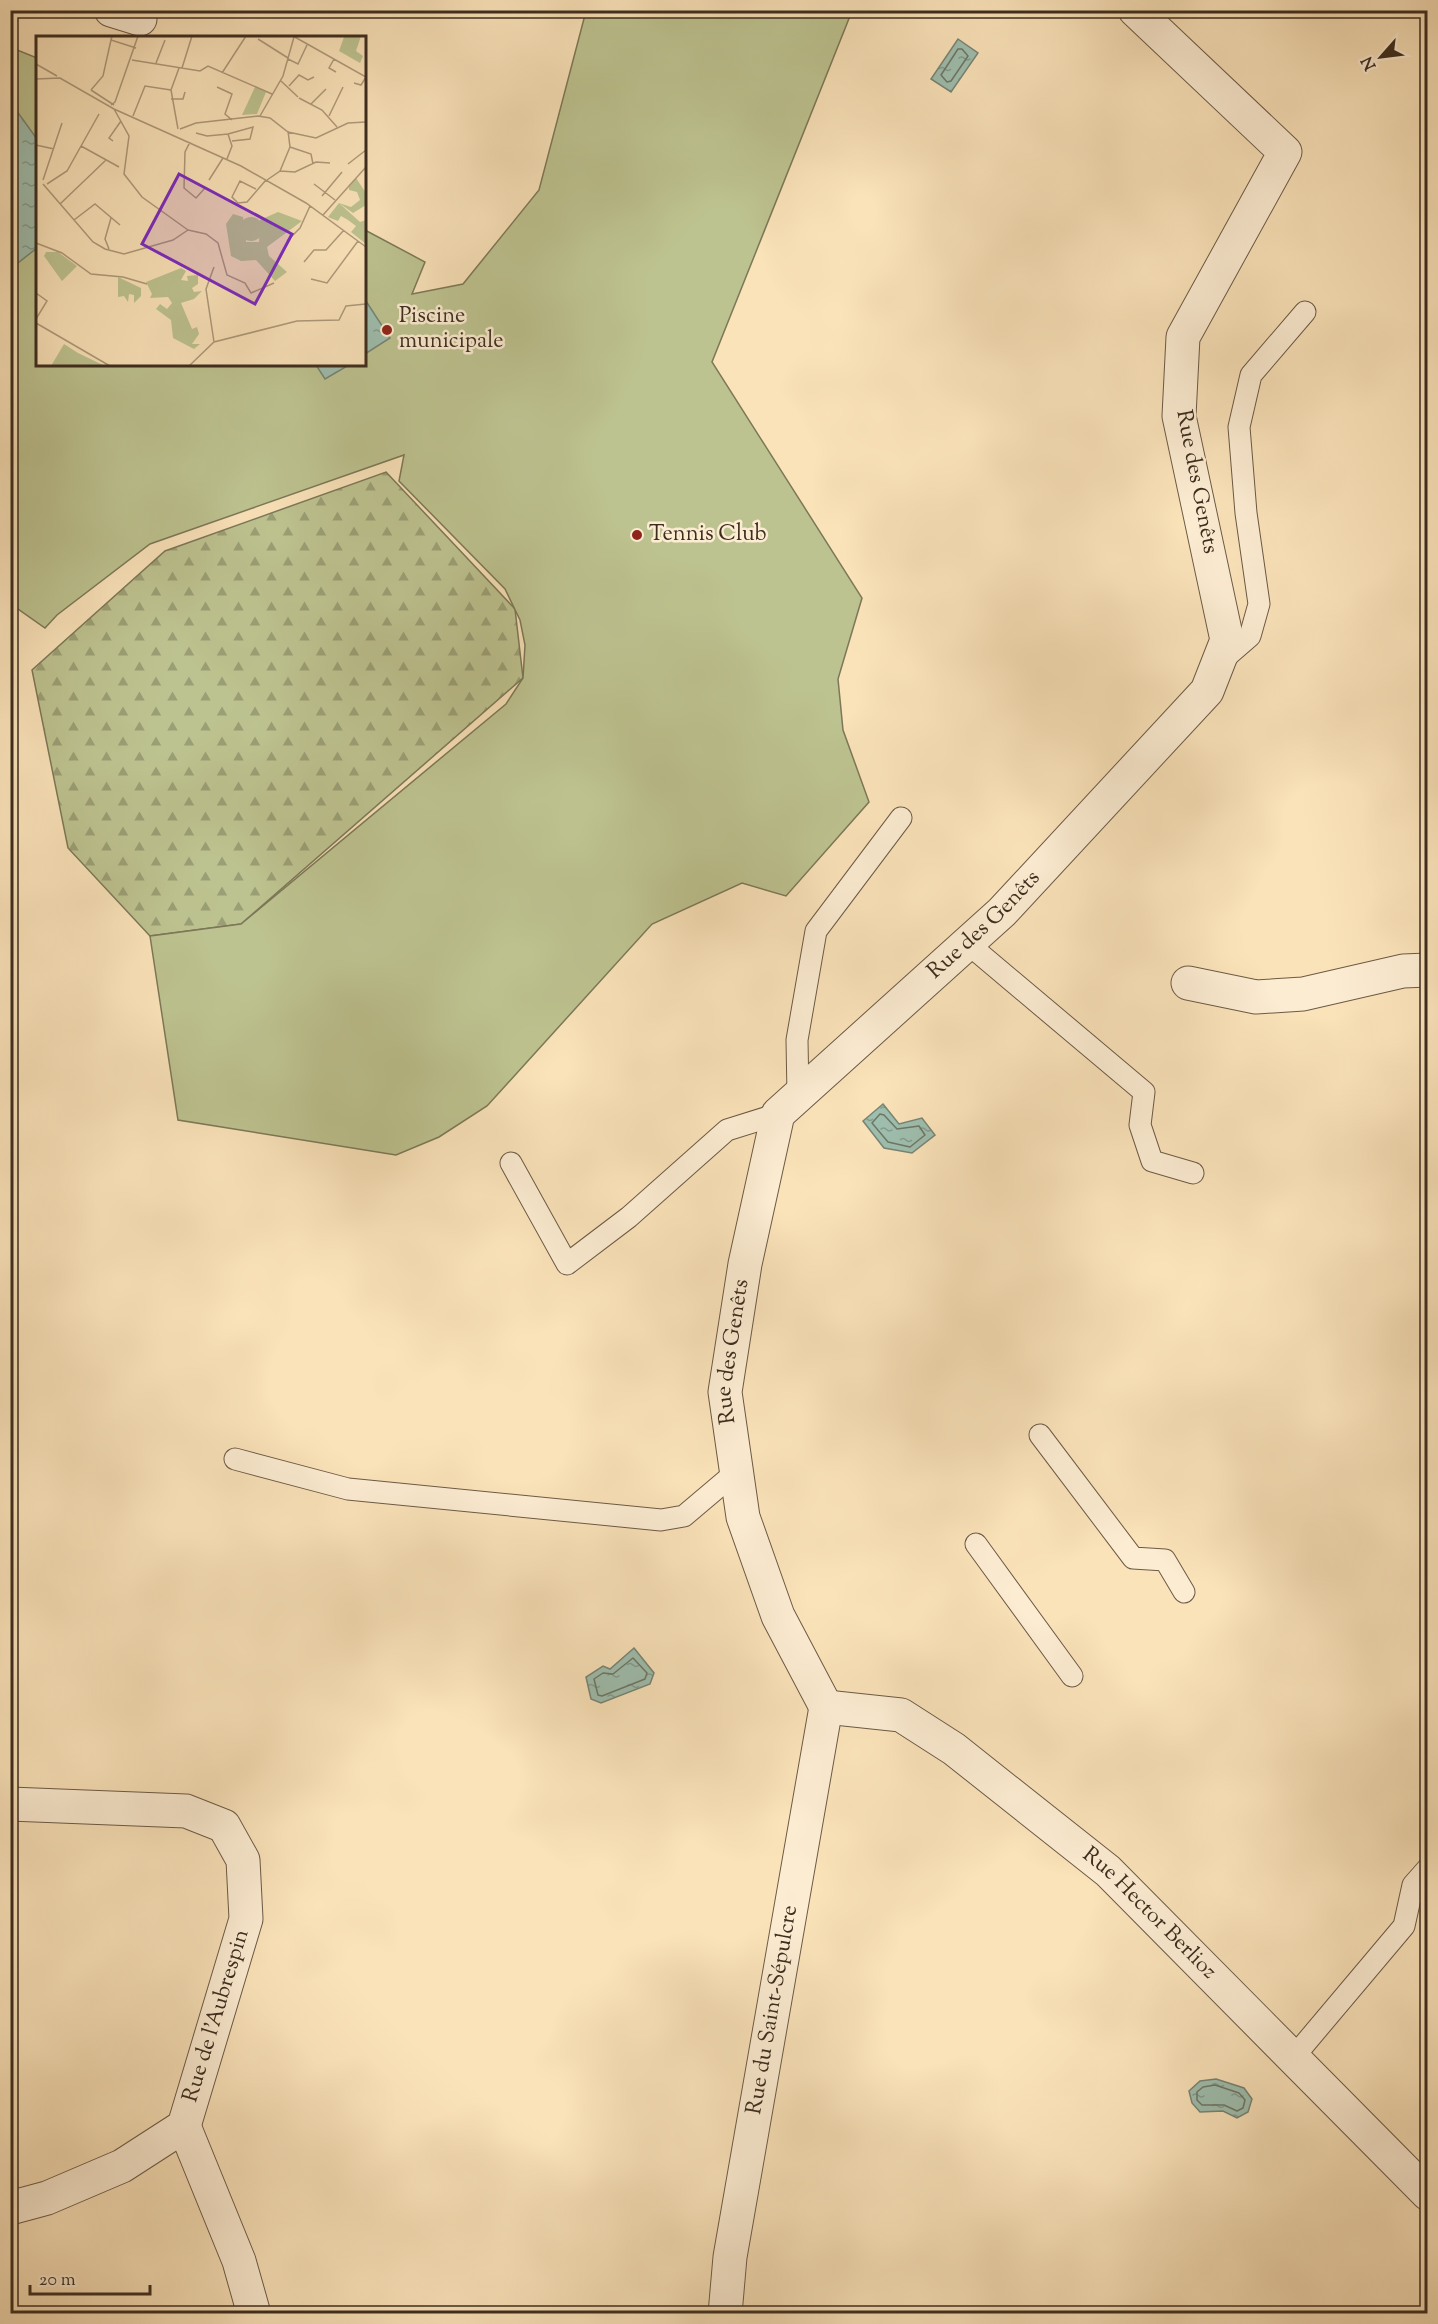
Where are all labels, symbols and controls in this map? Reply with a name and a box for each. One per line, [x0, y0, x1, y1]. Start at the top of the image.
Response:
north arrow [1351, 27, 1411, 87]
inset map [36, 36, 366, 366]
text: N [1357, 52, 1383, 74]
place label: Piscine municipale [399, 301, 503, 358]
marker: Piscine municipale [380, 323, 394, 337]
street label: Rue des Genêts [1166, 407, 1226, 557]
place label: Tennis Club [649, 519, 767, 551]
marker: Tennis Club [630, 528, 644, 542]
street label: Rue des Genêts [921, 864, 1048, 987]
street label: Rue des Genêts [709, 1277, 758, 1426]
street label: Rue Hector Berlioz [1075, 1840, 1224, 1987]
street label: Rue du Saint-Sépulcre [739, 1903, 807, 2117]
street label: Rue de l'Aubrespin [175, 1926, 259, 2106]
scale bar [30, 2258, 150, 2296]
text: 20 m [39, 2268, 76, 2294]

